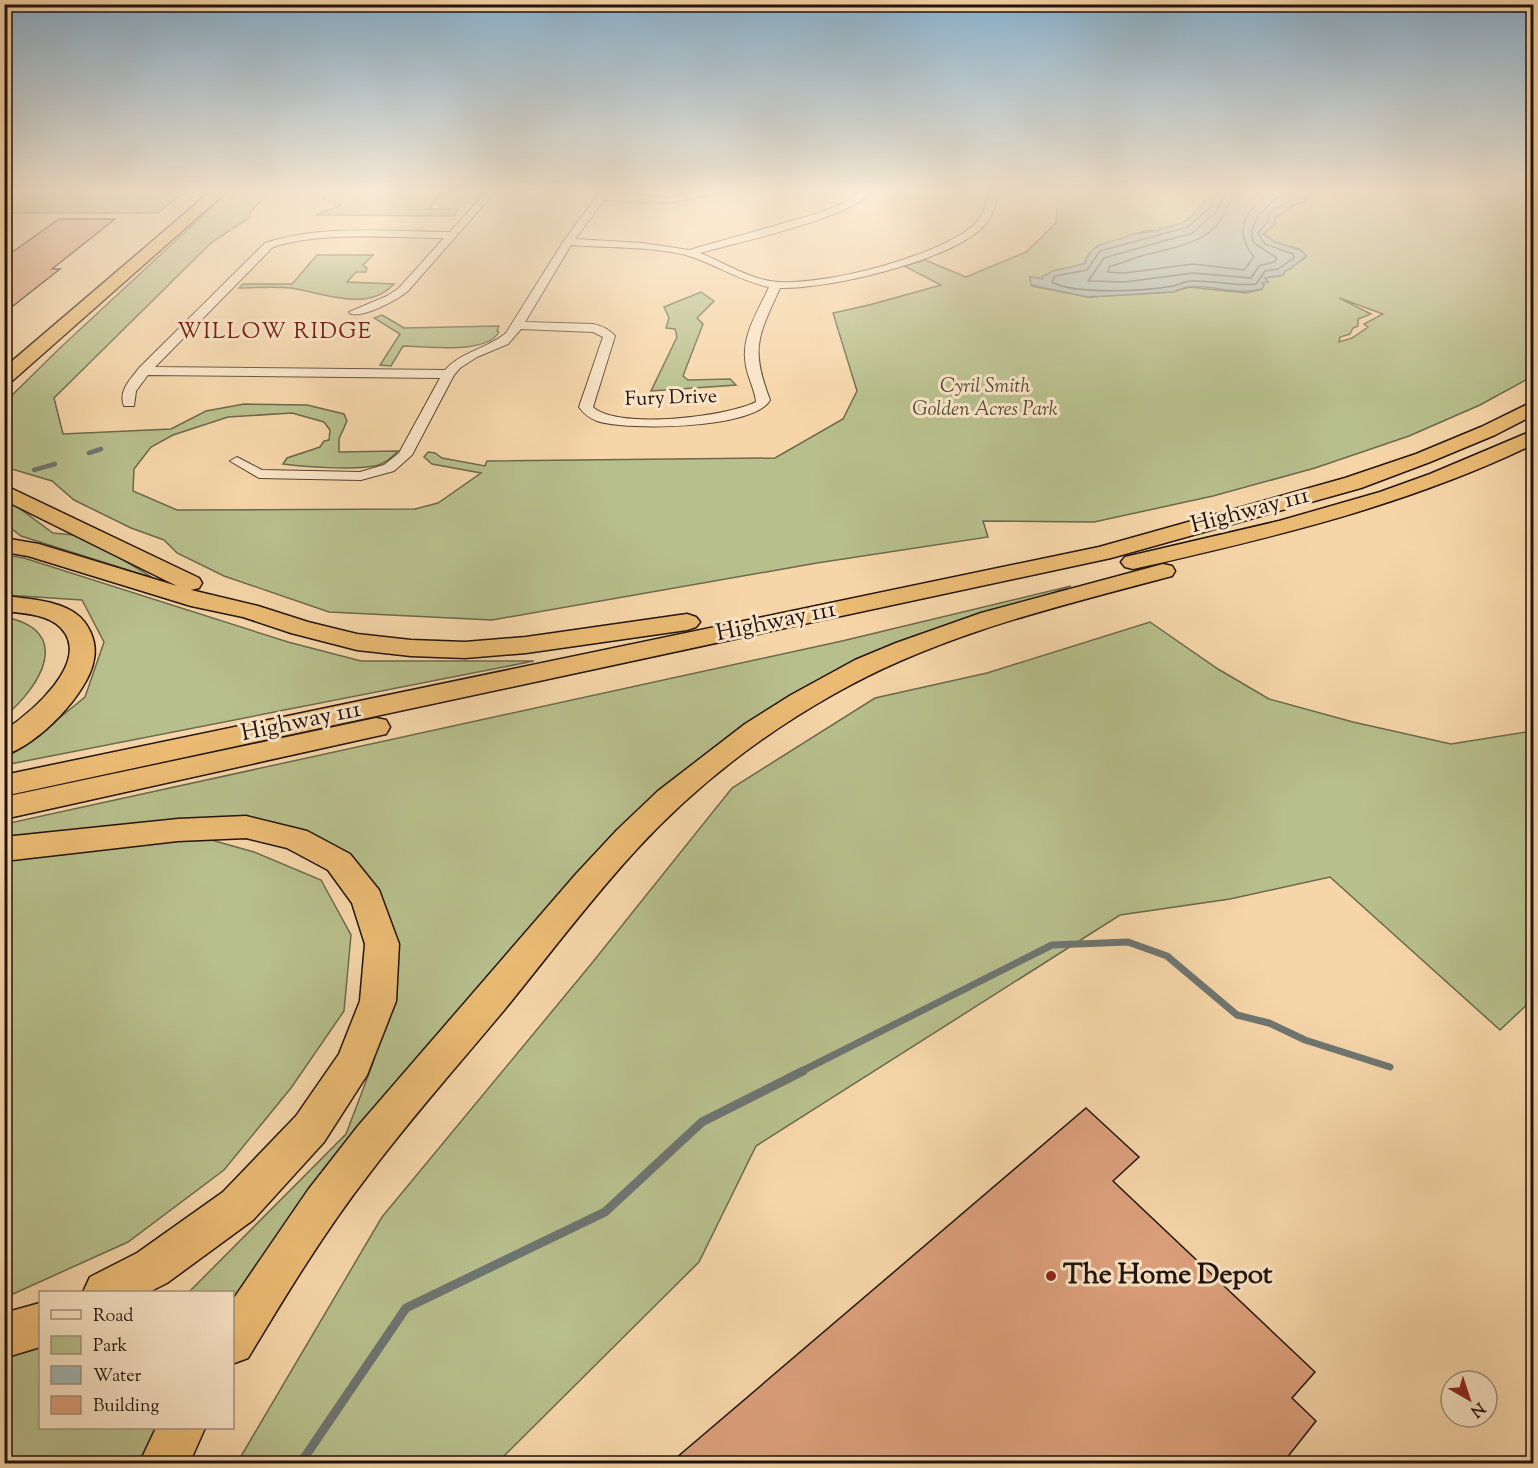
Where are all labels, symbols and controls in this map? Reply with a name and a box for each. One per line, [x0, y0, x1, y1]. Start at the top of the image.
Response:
district label: WILLOW RIDGE [177, 317, 373, 349]
park label: Cyril Smith Golden Acres Park [912, 373, 1058, 425]
street label: Fury Drive [624, 383, 718, 415]
street label: Highway 111 [1187, 479, 1313, 543]
street label: Highway 111 [713, 593, 839, 651]
street label: Highway 111 [238, 693, 364, 751]
place label: The Home Depot [1063, 1256, 1273, 1296]
marker: The Home Depot [1044, 1269, 1058, 1283]
legend [39, 1291, 234, 1429]
text: Road [93, 1304, 133, 1330]
text: Park [93, 1334, 128, 1360]
text: Water [93, 1364, 142, 1390]
north arrow [1439, 1369, 1499, 1429]
text: Building [93, 1394, 159, 1420]
text: N [1464, 1396, 1489, 1422]

